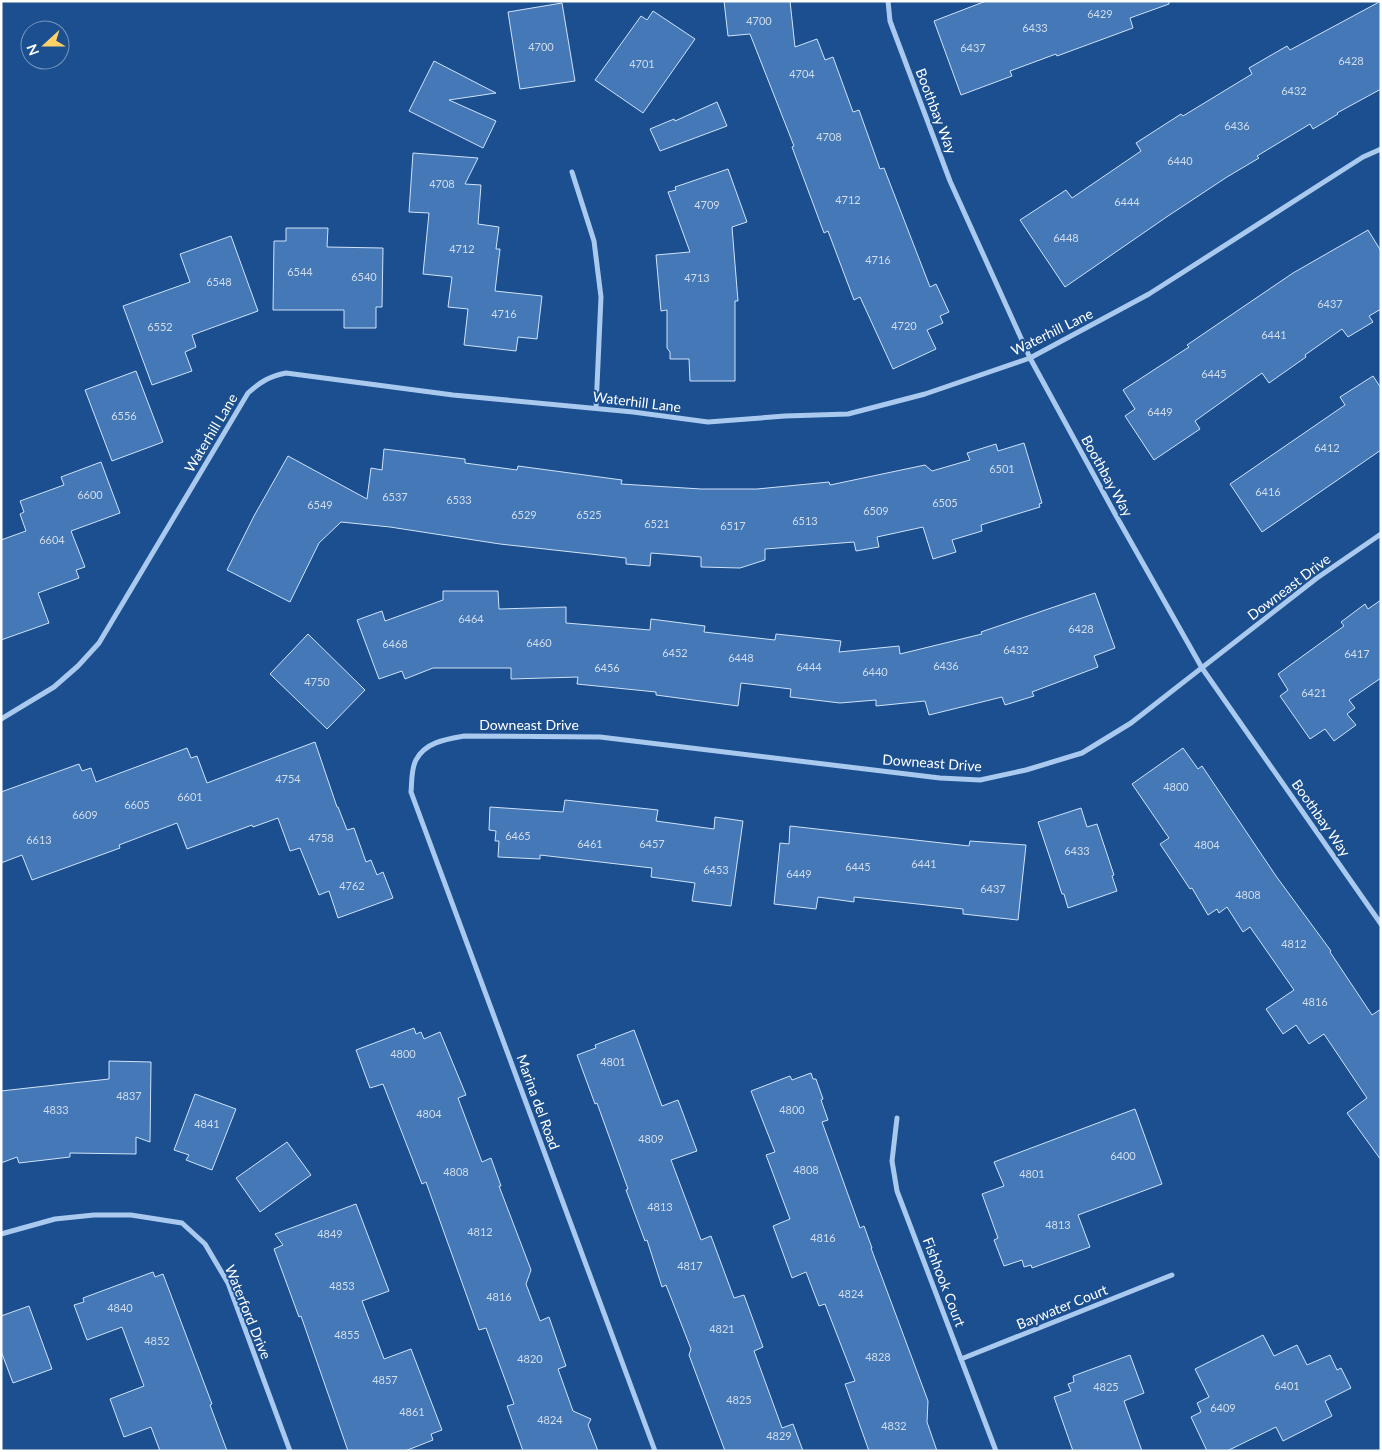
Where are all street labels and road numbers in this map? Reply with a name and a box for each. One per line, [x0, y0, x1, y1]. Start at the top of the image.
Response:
street label: Boothbay Way [912, 66, 961, 157]
street label: Waterhill Lane [1008, 304, 1095, 359]
street label: Waterhill Lane [592, 388, 682, 415]
street label: Waterhill Lane [180, 390, 241, 475]
street label: Boothbay Way [1078, 432, 1137, 520]
street label: Downeast Drive [1244, 550, 1334, 623]
street label: Downeast Drive [479, 716, 579, 733]
street label: Downeast Drive [882, 751, 982, 774]
street label: Boothbay Way [1289, 776, 1355, 860]
street label: Marina del Road [513, 1052, 564, 1152]
street label: Fishhook Court [920, 1235, 969, 1329]
street label: Waterford Drive [222, 1262, 275, 1361]
street label: Baywater Court [1014, 1281, 1110, 1333]

